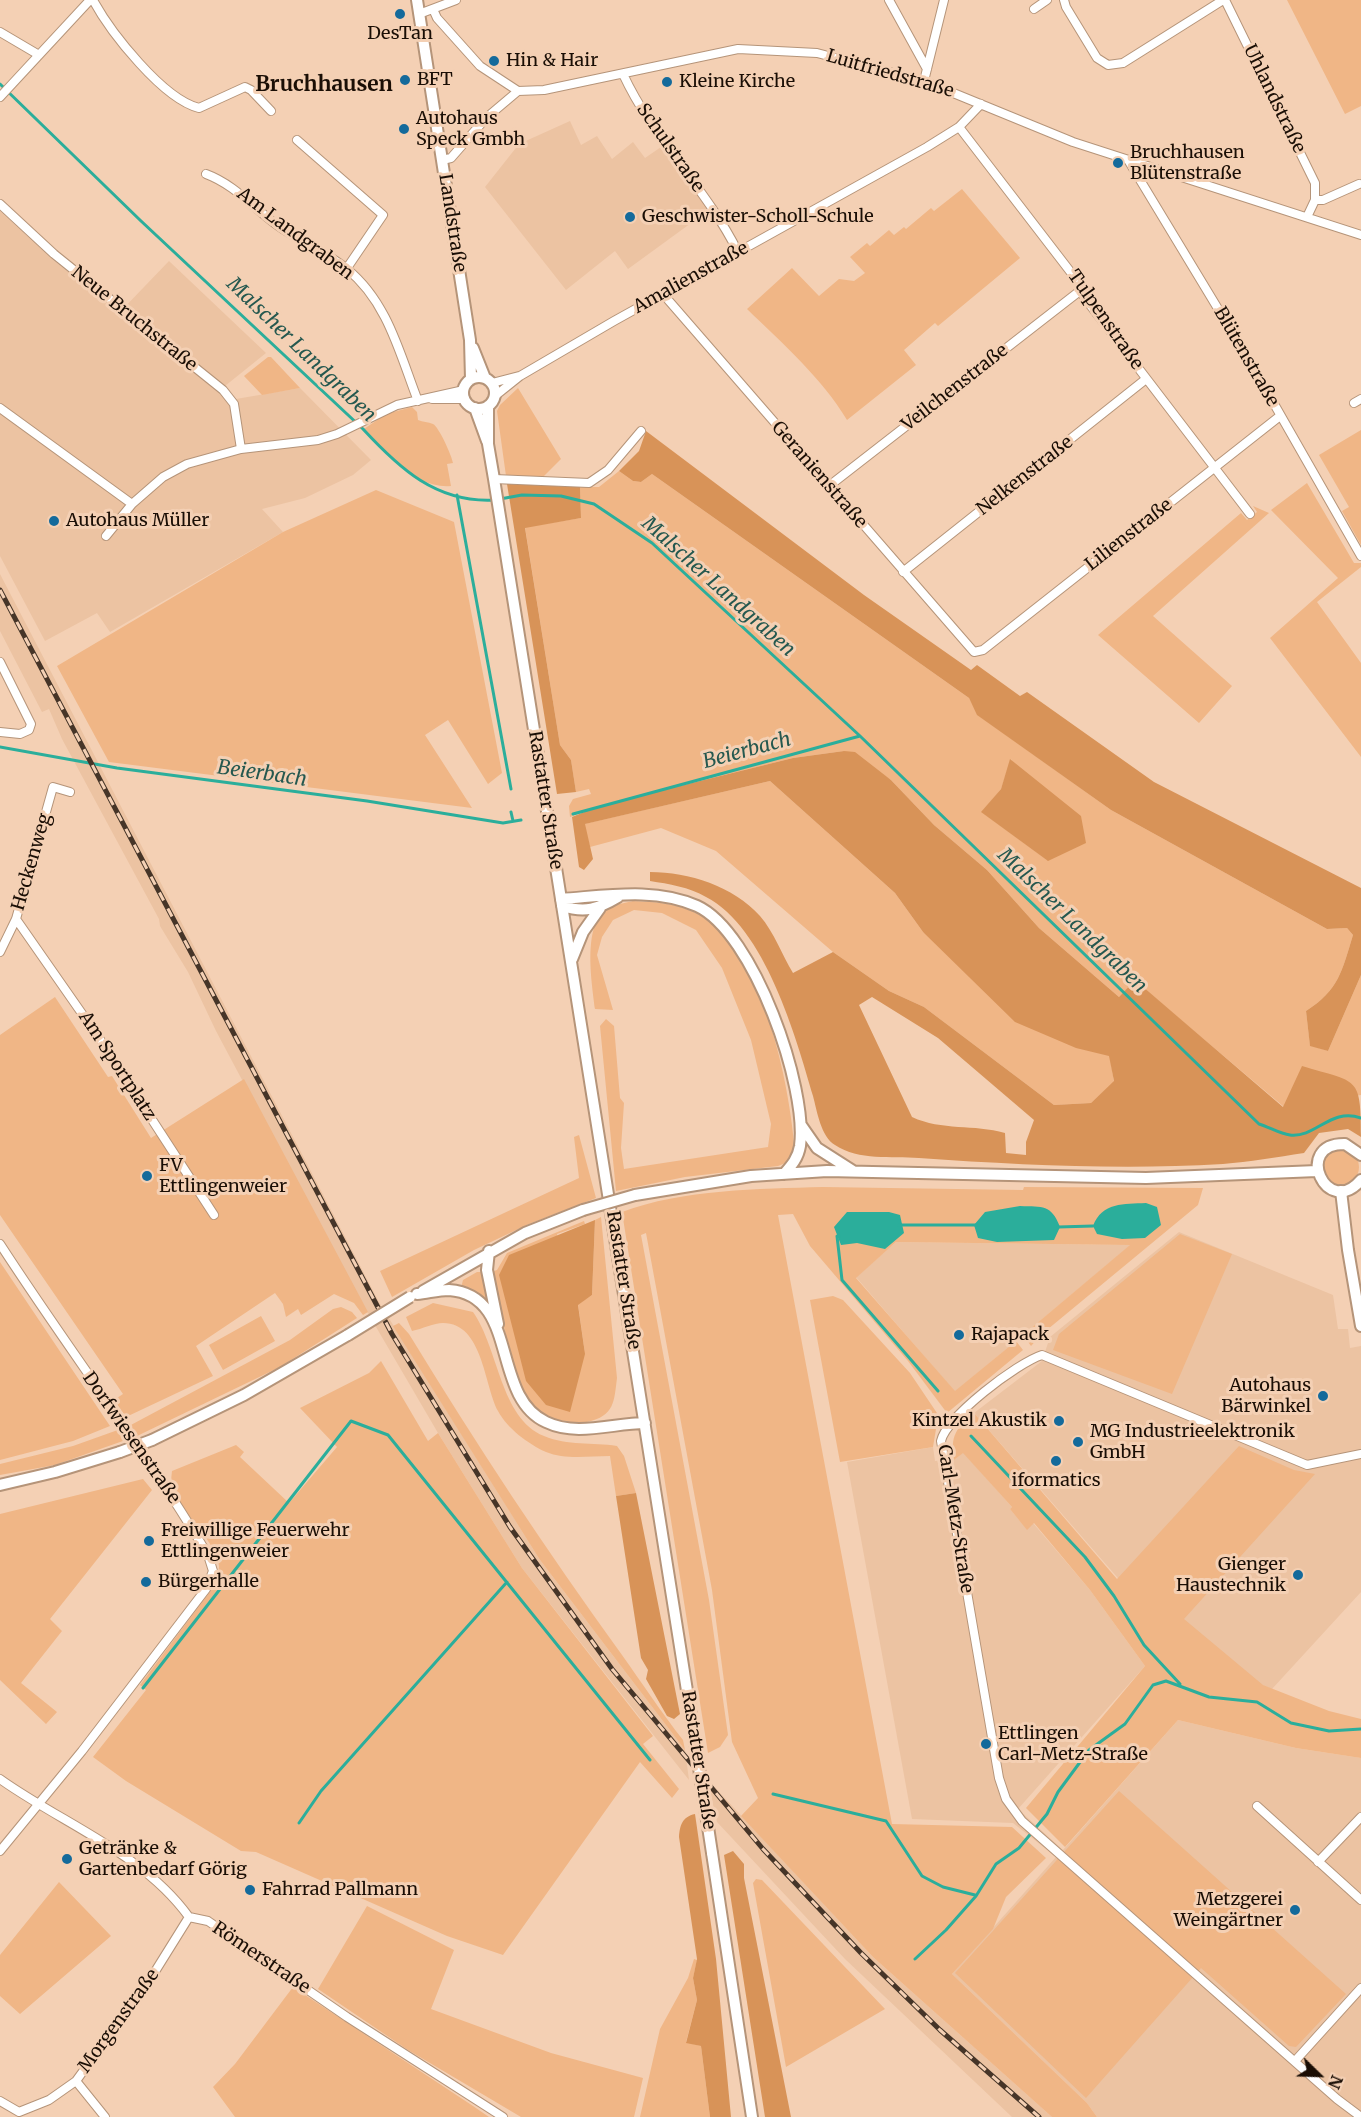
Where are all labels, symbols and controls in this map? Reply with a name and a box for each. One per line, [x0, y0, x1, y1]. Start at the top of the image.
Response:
marker: DesTan [393, 7, 407, 21]
place label: DesTan [367, 23, 433, 45]
street label: Uhlandstraße [1238, 41, 1310, 157]
street label: Luitfriedstraße [824, 46, 956, 102]
place label: Hin & Hair [506, 50, 598, 72]
marker: Hin & Hair [487, 54, 501, 68]
place label: BFT [417, 69, 453, 91]
place label: Kleine Kirche [679, 71, 795, 93]
district label: Bruchhausen [255, 72, 393, 98]
marker: BFT [398, 73, 412, 87]
marker: Kleine Kirche [660, 75, 674, 89]
street label: Schulstraße [632, 100, 708, 196]
place label: Autohaus Speck Gmbh [416, 108, 525, 150]
marker: Autohaus Speck Gmbh [397, 122, 411, 136]
place label: Bruchhausen Blütenstraße [1130, 142, 1245, 184]
marker: Bruchhausen Blütenstraße [1111, 156, 1125, 170]
street label: Landstraße [434, 172, 470, 274]
street label: Am Landgraben [233, 183, 357, 285]
place label: Geschwister-Scholl-Schule [642, 206, 874, 228]
marker: Geschwister-Scholl-Schule [623, 210, 637, 224]
street label: Amalienstraße [630, 238, 752, 318]
street label: Neue Bruchstraße [67, 262, 201, 376]
street label: Tulpenstraße [1063, 266, 1147, 374]
water label: Malscher Landgraben [221, 273, 381, 427]
street label: Blütenstraße [1209, 303, 1283, 411]
street label: Veilchenstraße [898, 340, 1012, 436]
street label: Geranienstraße [767, 417, 871, 533]
street label: Nelkenstraße [973, 432, 1077, 520]
street label: Lilienstraße [1081, 494, 1177, 576]
place label: Autohaus Müller [66, 510, 209, 532]
water label: Malscher Landgraben [636, 512, 800, 662]
marker: Autohaus Müller [47, 514, 61, 528]
water label: Beierbach [700, 728, 794, 774]
street label: Rastatter Straße [523, 729, 567, 871]
water label: Beierbach [216, 756, 308, 792]
street label: Heckenweg [8, 811, 56, 913]
water label: Malscher Landgraben [992, 844, 1152, 998]
street label: Am Sportplatz [74, 1008, 160, 1124]
place label: FV Ettlingenweier [159, 1155, 287, 1198]
marker: FV Ettlingenweier [140, 1169, 154, 1183]
street label: Rastatter Straße [601, 1209, 645, 1351]
place label: Rajapack [971, 1324, 1049, 1346]
marker: Rajapack [952, 1328, 966, 1342]
street label: Dorfwiesenstraße [78, 1368, 184, 1508]
place label: Autohaus Bärwinkel [1221, 1375, 1311, 1418]
marker: Autohaus Bärwinkel [1316, 1389, 1330, 1403]
place label: Kintzel Akustik [912, 1410, 1047, 1432]
marker: Kintzel Akustik [1052, 1414, 1066, 1428]
place label: MG Industrieelektronik GmbH [1090, 1421, 1295, 1464]
marker: MG Industrieelektronik GmbH [1071, 1435, 1085, 1449]
street label: Carl-Metz-Straße [933, 1443, 977, 1595]
marker: iformatics [1049, 1454, 1063, 1468]
place label: iformatics [1011, 1470, 1101, 1492]
place label: Freiwillige Feuerwehr Ettlingenweier [161, 1520, 350, 1562]
marker: Freiwillige Feuerwehr Ettlingenweier [142, 1534, 156, 1548]
place label: Gienger Haustechnik [1176, 1554, 1286, 1596]
marker: Gienger Haustechnik [1291, 1568, 1305, 1582]
place label: Bürgerhalle [158, 1571, 259, 1593]
marker: Bürgerhalle [139, 1575, 153, 1589]
street label: Rastatter Straße [676, 1689, 720, 1831]
place label: Ettlingen Carl-Metz-Straße [998, 1723, 1148, 1766]
marker: Ettlingen Carl-Metz-Straße [979, 1737, 993, 1751]
place label: Getränke & Gartenbedarf Görig [79, 1838, 247, 1880]
marker: Getränke & Gartenbedarf Görig [60, 1852, 74, 1866]
place label: Fahrrad Pallmann [262, 1879, 418, 1901]
marker: Fahrrad Pallmann [243, 1883, 257, 1897]
place label: Metzgerei Weingärtner [1174, 1889, 1283, 1932]
marker: Metzgerei Weingärtner [1288, 1903, 1302, 1917]
street label: Römerstraße [208, 1917, 314, 1999]
street label: Morgenstraße [74, 1965, 164, 2077]
north arrow [1289, 2045, 1349, 2105]
text: N [1324, 2072, 1347, 2092]

